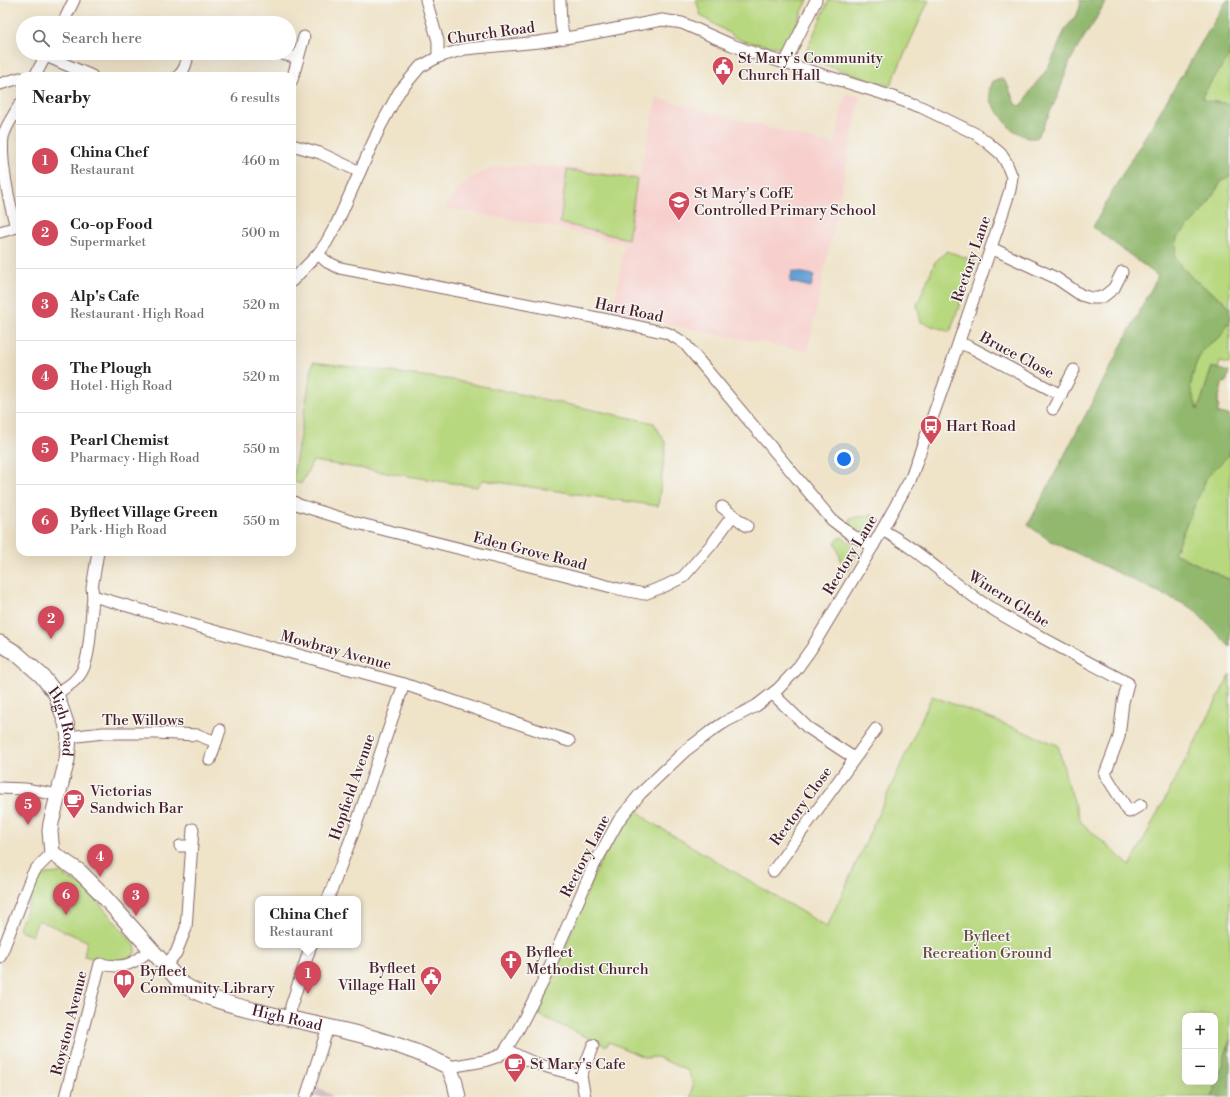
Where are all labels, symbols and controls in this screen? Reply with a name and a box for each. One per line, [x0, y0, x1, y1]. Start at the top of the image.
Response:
search box [16, 16, 296, 60]
street label: Church Road [446, 18, 537, 49]
icon: search [30, 27, 52, 49]
text: Search here [62, 29, 142, 48]
place label: St Mary's Community Church Hall [738, 49, 884, 85]
public building icon: St Mary's Community Church Hall [710, 54, 736, 87]
text: Nearby [32, 87, 91, 109]
text: 6 results [230, 90, 280, 106]
text: China Chef [70, 143, 148, 162]
text: 1 [42, 153, 48, 169]
text: 460 m [242, 153, 280, 169]
text: Restaurant [70, 162, 135, 178]
place label: St Mary's CofE Controlled Primary School [694, 184, 877, 220]
school or university icon: St Mary's CofE Controlled Primary School [666, 189, 692, 222]
street label: Rectory Lane [948, 213, 995, 305]
text: Co-op Food [70, 215, 153, 234]
text: 2 [41, 225, 49, 241]
text: 500 m [242, 225, 280, 241]
text: Supermarket [70, 234, 146, 250]
text: Alp's Cafe [70, 287, 140, 306]
street label: Hart Road [593, 294, 665, 327]
text: 3 [41, 297, 49, 313]
text: 520 m [243, 297, 280, 313]
text: Restaurant · High Road [70, 306, 204, 322]
street label: Bruce Close [975, 327, 1057, 383]
text: The Plough [70, 359, 152, 378]
text: 4 [41, 369, 49, 385]
text: 520 m [243, 369, 280, 385]
text: Hotel · High Road [70, 378, 172, 394]
bus stop icon: Hart Road [918, 413, 944, 446]
place label: Hart Road [946, 417, 1016, 436]
text: Pearl Chemist [70, 431, 169, 450]
text: 5 [41, 441, 49, 457]
text: 550 m [243, 441, 280, 457]
your location [834, 449, 854, 469]
text: Pharmacy · High Road [70, 450, 199, 466]
text: Byfleet Village Green [70, 503, 218, 522]
street label: Rectory Lane [819, 512, 882, 599]
text: 6 [41, 513, 49, 529]
text: 550 m [243, 513, 280, 529]
text: Park · High Road [70, 522, 167, 538]
street label: Eden Grove Road [471, 528, 589, 575]
street label: Winern Glebe [964, 566, 1053, 632]
pin: 2 [38, 606, 64, 639]
street label: Mowbray Avenue [278, 627, 393, 674]
street label: High Road [44, 683, 78, 758]
street label: The Willows [102, 711, 184, 730]
street label: Hopfield Avenue [325, 731, 380, 843]
street label: Rectory Close [766, 763, 837, 850]
place label: Victorias Sandwich Bar [89, 782, 184, 818]
cafe icon: Victorias Sandwich Bar [61, 787, 87, 820]
pin: 5 [15, 792, 41, 825]
street label: Rectory Lane [556, 812, 614, 901]
pin: 4 [87, 844, 113, 877]
pin: 6 [53, 882, 79, 915]
pin: 3 [123, 883, 149, 916]
popup [255, 896, 361, 948]
text: China Chef [269, 905, 347, 924]
text: Restaurant [269, 924, 334, 940]
park label: Byfleet Recreation Ground [922, 927, 1052, 963]
place label: Byfleet Methodist Church [525, 943, 649, 979]
church icon: Byfleet Methodist Church [498, 948, 524, 981]
place label: Byfleet Village Hall [337, 959, 417, 995]
pin: 1 [295, 961, 321, 994]
place label: Byfleet Community Library [139, 962, 275, 998]
public building icon: Byfleet Village Hall [418, 964, 444, 997]
library icon: Byfleet Community Library [111, 967, 137, 1000]
street label: Royston Avenue [47, 969, 92, 1078]
street label: High Road [250, 1001, 324, 1036]
map controls [1182, 1013, 1218, 1085]
button: + [1182, 1013, 1218, 1049]
button: − [1182, 1049, 1218, 1085]
cafe icon: St Mary's Cafe [502, 1051, 528, 1084]
place label: St Mary's Cafe [530, 1055, 626, 1074]

